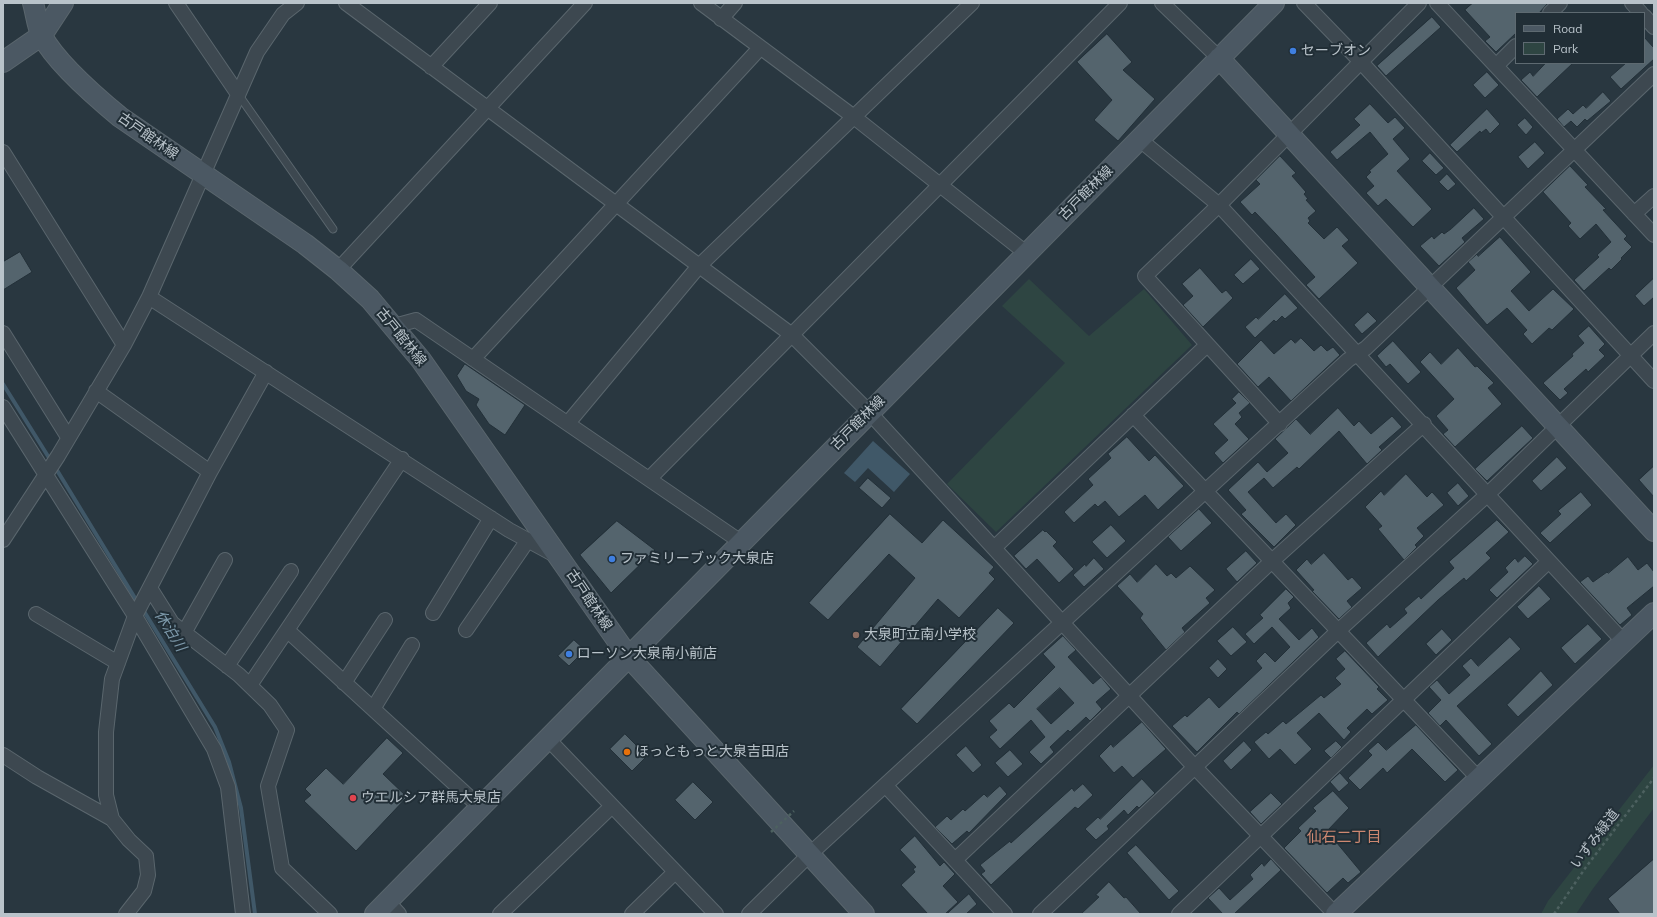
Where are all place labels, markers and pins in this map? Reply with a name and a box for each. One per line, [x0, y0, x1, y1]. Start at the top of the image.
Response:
place label: セーブオン [1301, 43, 1371, 59]
marker: セーブオン [1288, 46, 1298, 56]
place label: ファミリーブック大泉店 [620, 551, 774, 567]
marker: ファミリーブック大泉店 [607, 554, 617, 564]
place label: 大泉町立南小学校 [864, 627, 976, 643]
marker: 大泉町立南小学校 [851, 630, 861, 640]
place label: ローソン大泉南小前店 [577, 646, 717, 662]
marker: ローソン大泉南小前店 [564, 649, 574, 659]
place label: ほっともっと大泉吉田店 [635, 744, 789, 760]
marker: ほっともっと大泉吉田店 [622, 747, 632, 757]
place label: ウエルシア群馬大泉店 [361, 790, 501, 806]
marker: ウエルシア群馬大泉店 [348, 793, 358, 803]

